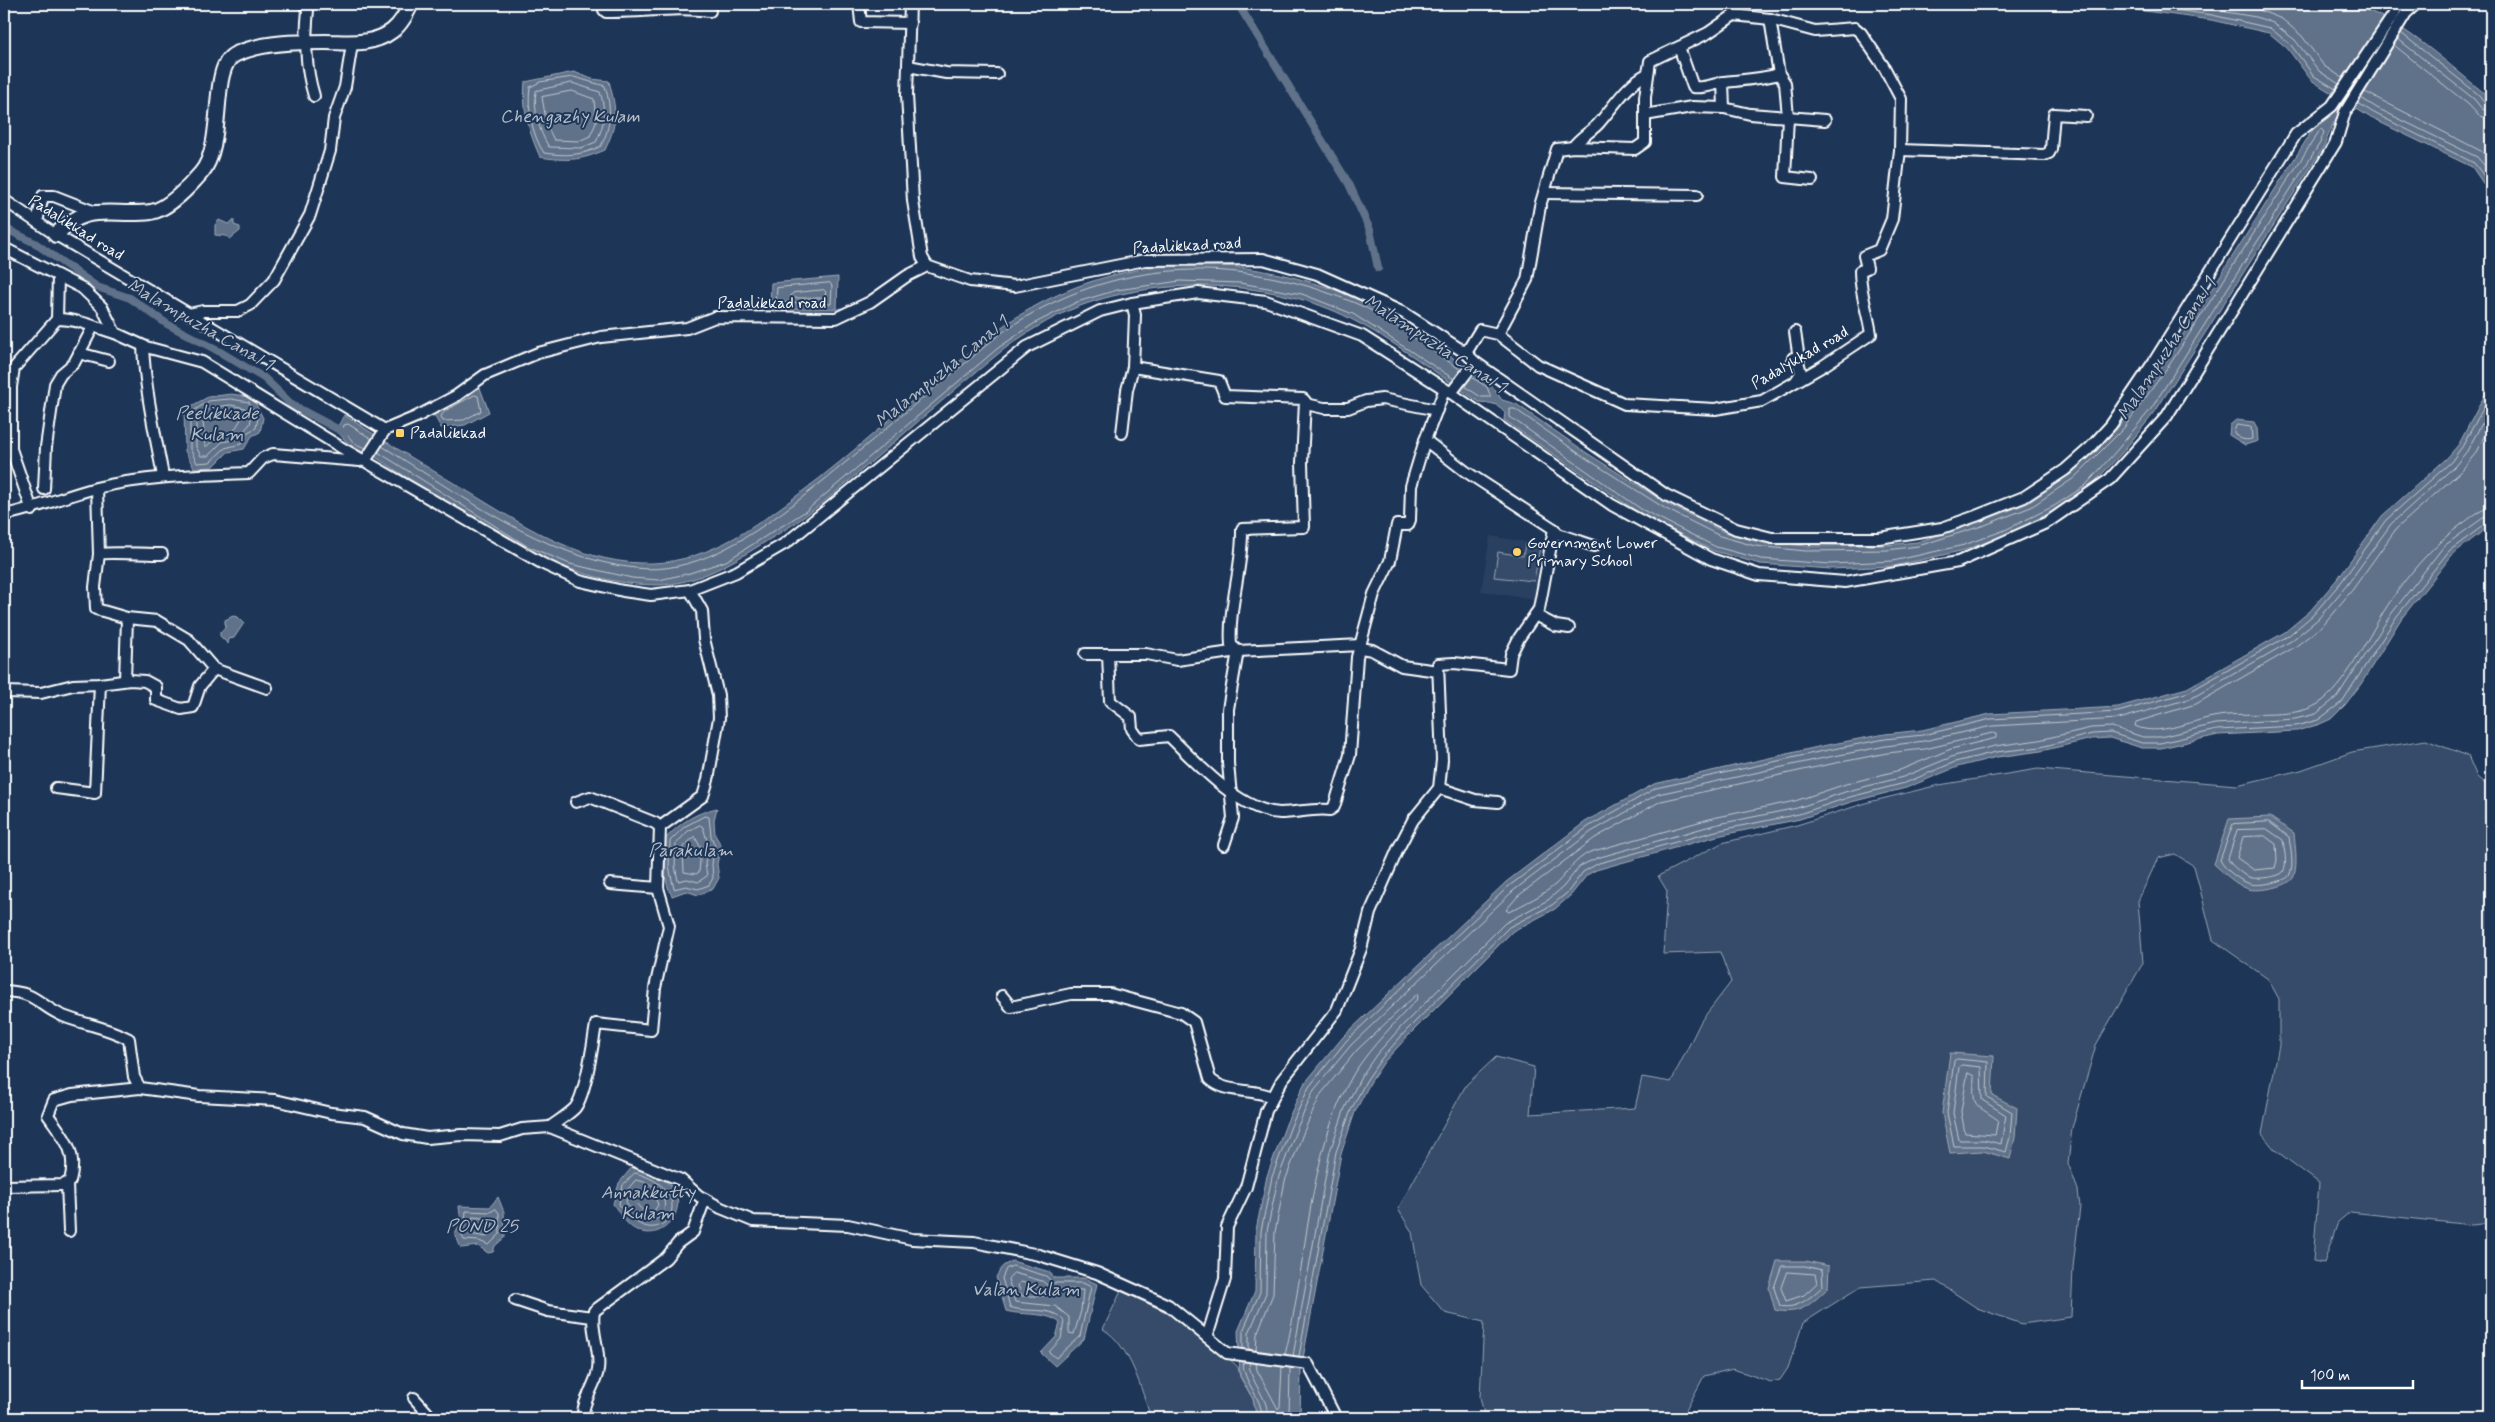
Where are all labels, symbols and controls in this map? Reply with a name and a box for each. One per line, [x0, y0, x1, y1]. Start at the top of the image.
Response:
water label: Chengazhy Kulam [500, 105, 640, 129]
street label: Padalikkad road [24, 190, 128, 266]
street label: Padalikkad road [1132, 233, 1242, 259]
water label: Malampuzha Canal 1 [2112, 272, 2223, 425]
water label: Malampuzha Canal 1 [122, 273, 279, 378]
water label: Malampuzha Canal 1 [1359, 289, 1512, 400]
street label: Padalikkad road [718, 293, 826, 314]
water label: Malampuzha Canal 1 [870, 309, 1015, 433]
street label: Padalykkad road [1748, 322, 1852, 394]
water label: Peelikkade Kulam [176, 402, 259, 447]
place label: Padalikkad [410, 423, 486, 444]
marker: Padalikkad [394, 427, 406, 439]
place label: Government Lower Primary School [1527, 533, 1658, 572]
marker: Government Lower Primary School [1511, 546, 1523, 558]
water label: Parakulam [649, 839, 733, 863]
water label: Annakkutty Kulam [601, 1181, 697, 1226]
water label: POND 25 [446, 1215, 520, 1239]
water label: Valan Kulam [972, 1278, 1080, 1302]
scale bar [2302, 1357, 2414, 1389]
text: 100 m [2310, 1366, 2350, 1386]

